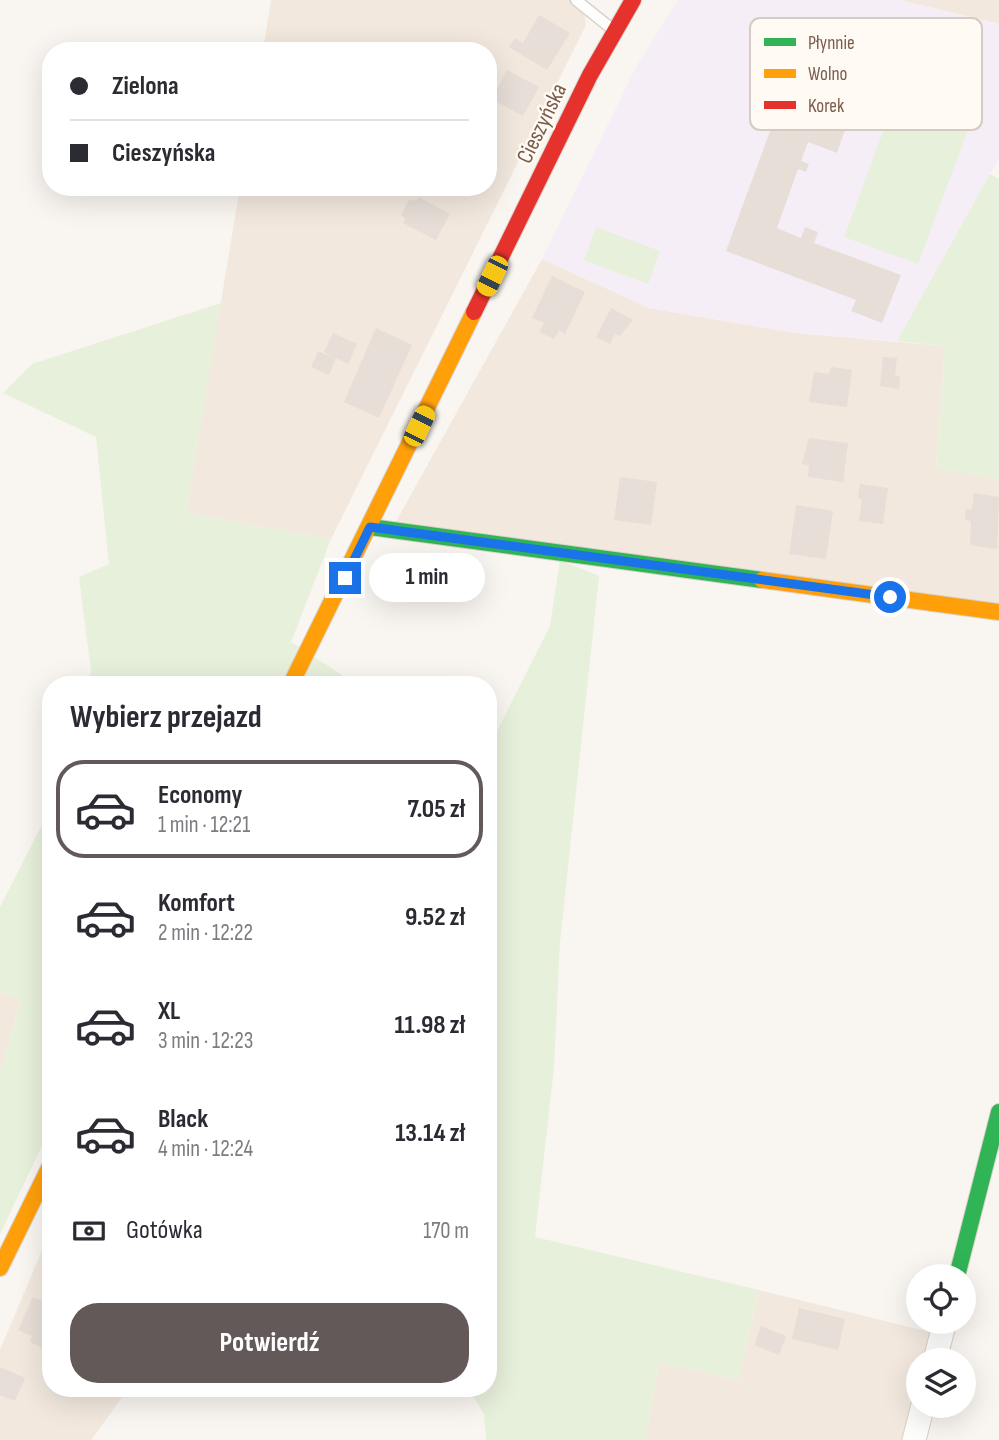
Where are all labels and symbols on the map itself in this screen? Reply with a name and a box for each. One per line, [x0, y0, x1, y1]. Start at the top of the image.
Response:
legend [750, 18, 982, 130]
text: Płynnie [808, 32, 855, 55]
text: Wolno [808, 63, 847, 86]
street label: Cieszyńska [511, 79, 573, 168]
text: Korek [808, 95, 845, 118]
car [474, 253, 511, 299]
car [401, 403, 438, 449]
callout: 1 min [370, 554, 485, 602]
route end [329, 562, 361, 594]
route start [874, 581, 906, 613]

